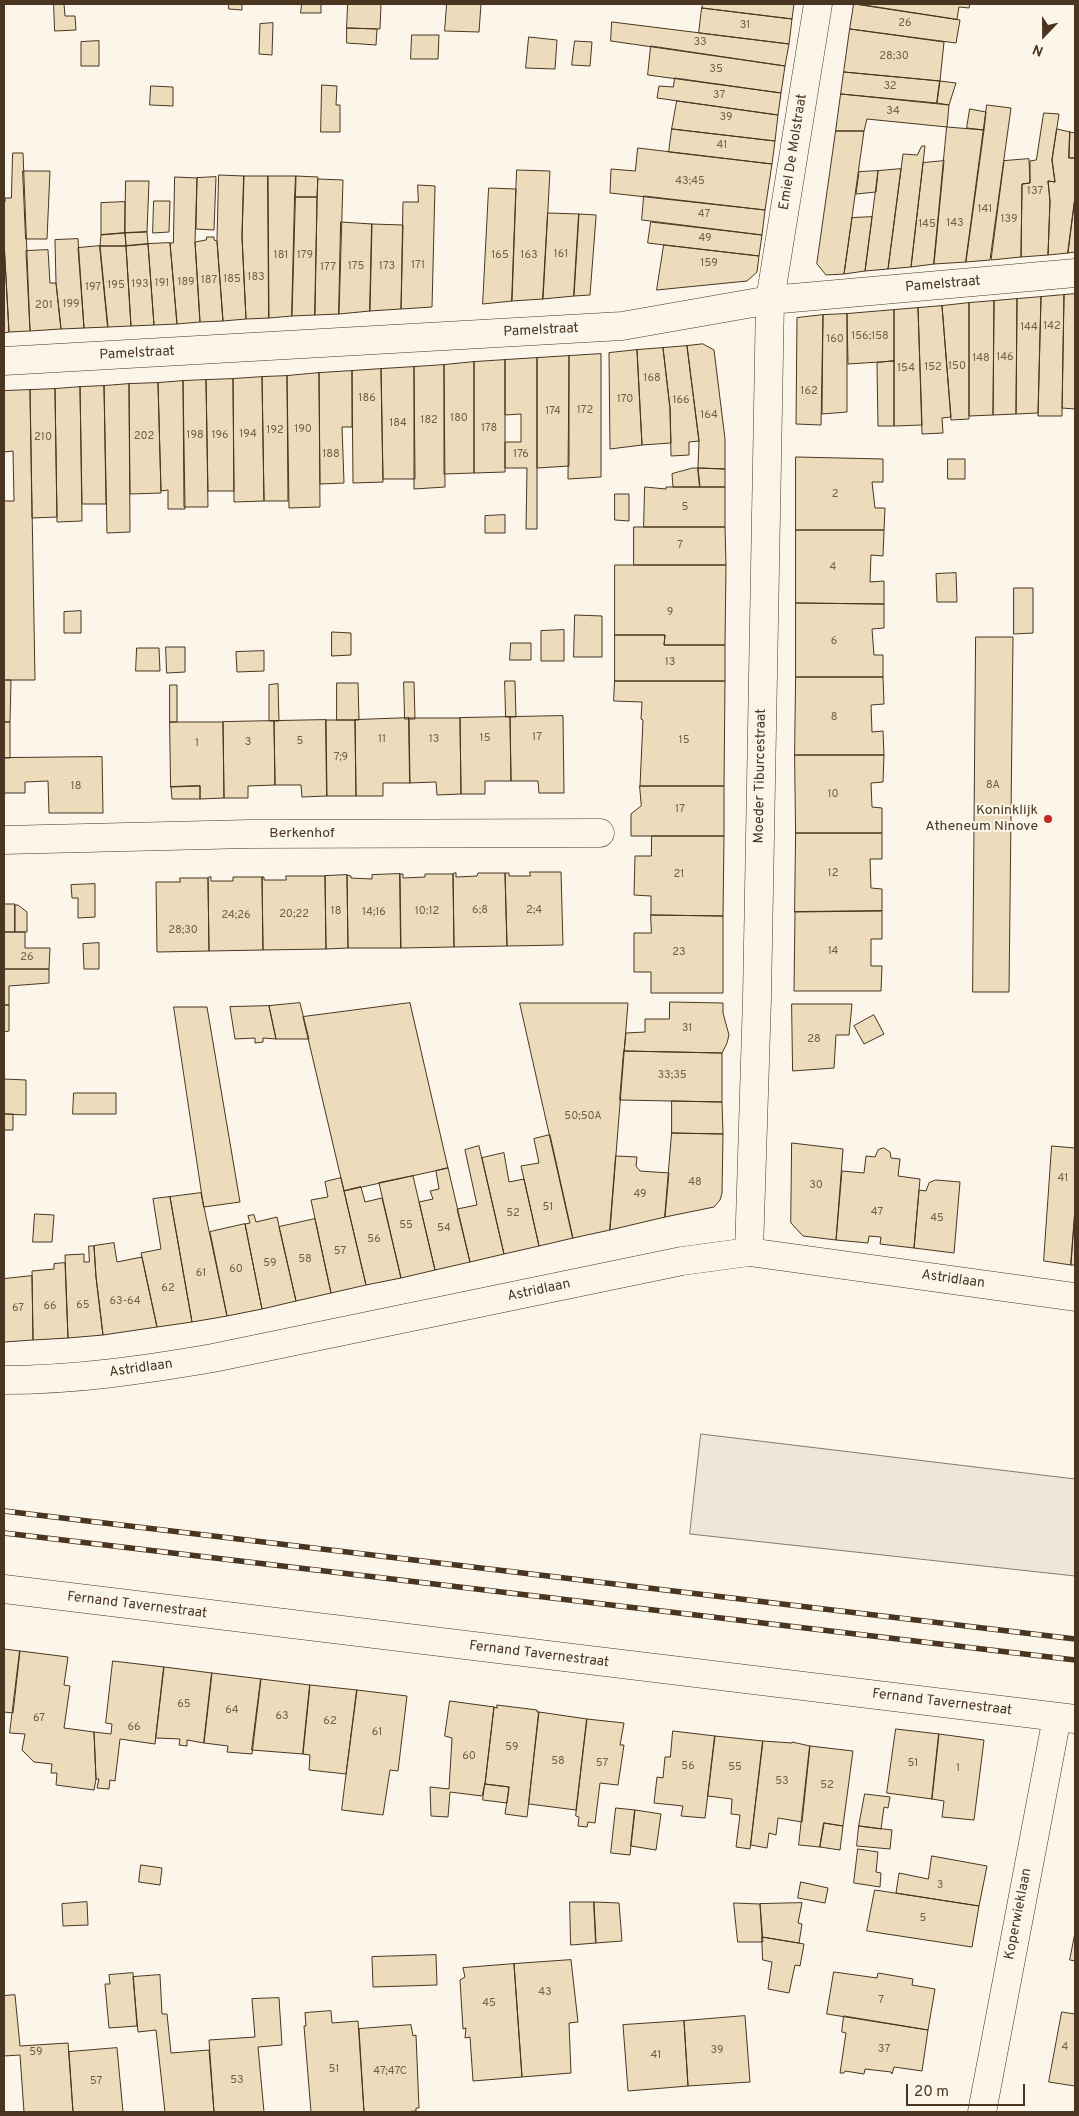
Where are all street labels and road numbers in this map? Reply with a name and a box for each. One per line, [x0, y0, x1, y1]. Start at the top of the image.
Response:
street label: Emiel De Molstraat [777, 93, 811, 211]
street label: Pamelstraat [905, 273, 981, 297]
street label: Pamelstraat [503, 321, 579, 341]
street label: Pamelstraat [99, 344, 175, 364]
street label: Moeder Tiburcestraat [751, 708, 771, 844]
street label: Berkenhof [269, 826, 335, 842]
street label: Astridlaan [920, 1267, 986, 1293]
street label: Astridlaan [506, 1276, 572, 1306]
street label: Astridlaan [108, 1356, 174, 1382]
street label: Fernand Tavernestraat [66, 1589, 208, 1623]
street label: Fernand Tavernestraat [468, 1638, 610, 1672]
street label: Fernand Tavernestraat [871, 1686, 1013, 1720]
street label: Koperwieklaan [1002, 1867, 1036, 1961]

